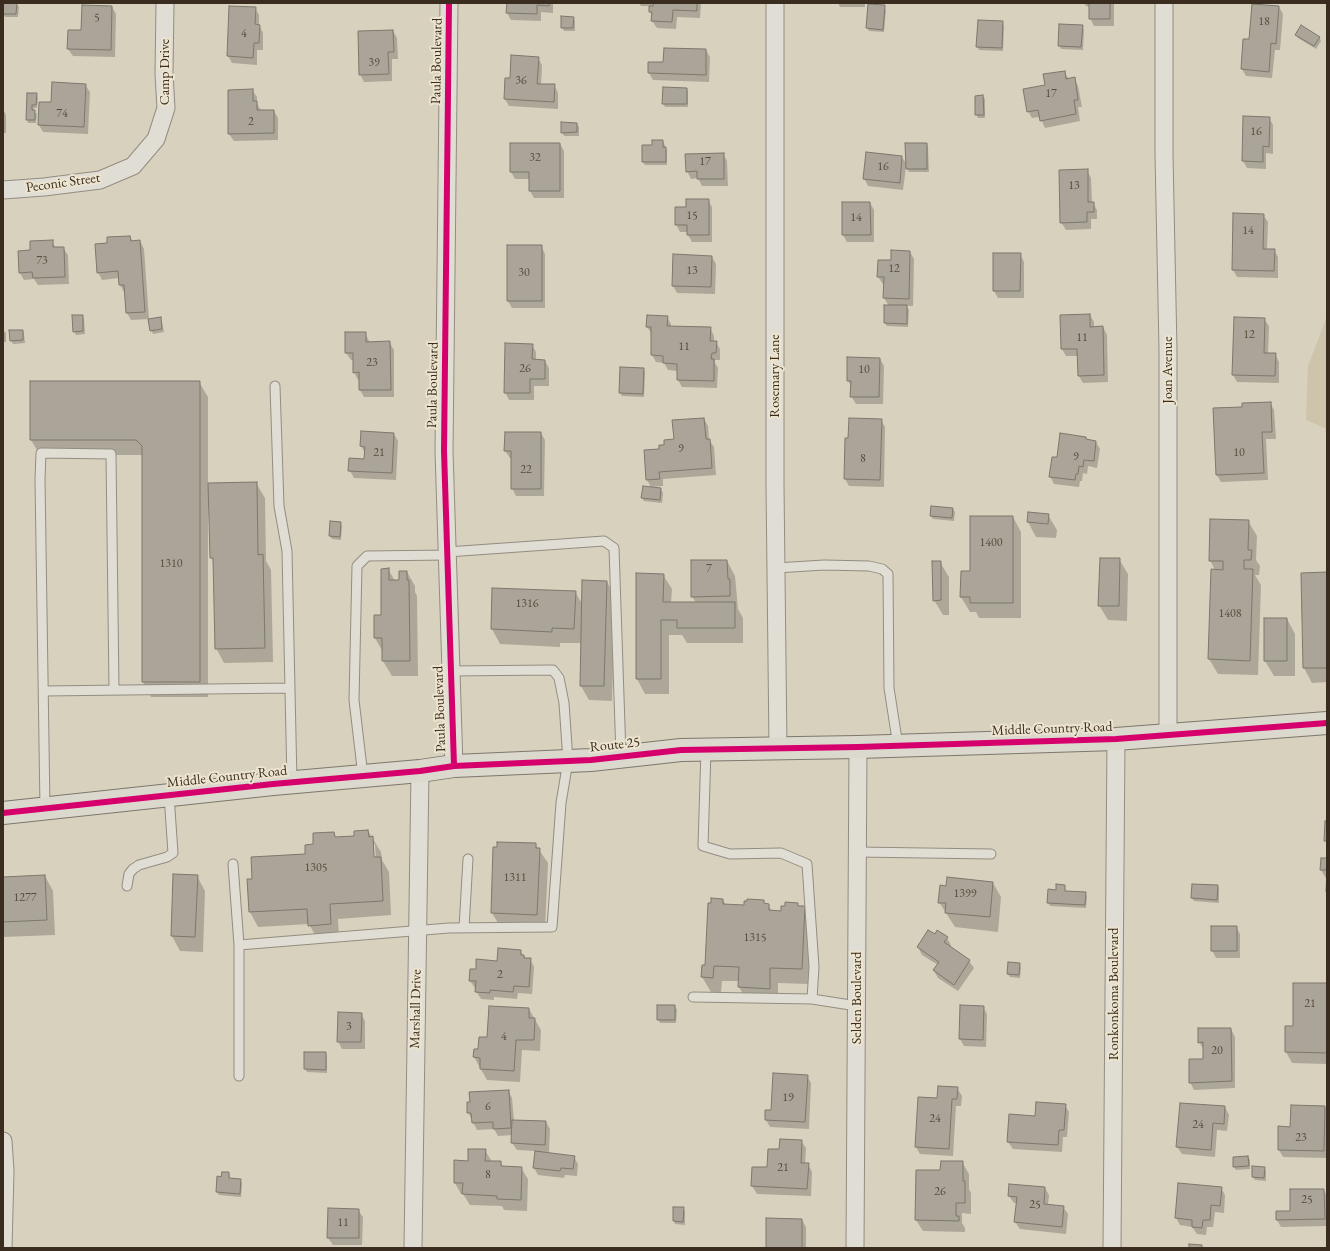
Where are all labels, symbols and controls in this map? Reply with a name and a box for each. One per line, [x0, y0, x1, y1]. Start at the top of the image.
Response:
house number: 5 [94, 11, 100, 25]
house number: 18 [1258, 15, 1270, 29]
street label: Paula Boulevard [428, 18, 446, 104]
house number: 4 [241, 27, 247, 41]
street label: Camp Drive [157, 39, 173, 105]
house number: 39 [368, 56, 380, 70]
house number: 36 [515, 74, 527, 88]
house number: 17 [1045, 87, 1057, 101]
house number: 74 [56, 107, 68, 121]
house number: 2 [248, 115, 254, 129]
house number: 16 [1250, 125, 1262, 139]
house number: 32 [529, 151, 541, 165]
house number: 17 [699, 155, 711, 169]
house number: 16 [877, 160, 889, 174]
street label: Peconic Street [25, 169, 101, 197]
house number: 13 [1068, 179, 1080, 193]
house number: 15 [686, 209, 698, 223]
house number: 14 [850, 211, 862, 225]
house number: 14 [1242, 224, 1254, 238]
house number: 73 [36, 254, 48, 268]
house number: 12 [888, 262, 900, 276]
house number: 13 [686, 264, 698, 278]
house number: 30 [518, 266, 530, 280]
house number: 12 [1243, 328, 1255, 342]
house number: 11 [1076, 331, 1088, 345]
street label: Rosemary Lane [767, 334, 783, 418]
street label: Joan Avenue [1160, 336, 1176, 404]
house number: 11 [678, 340, 690, 354]
street label: Paula Boulevard [424, 342, 442, 428]
house number: 23 [366, 356, 378, 370]
house number: 26 [519, 362, 531, 376]
house number: 10 [858, 363, 870, 377]
house number: 9 [678, 442, 684, 456]
house number: 21 [373, 446, 385, 460]
house number: 10 [1233, 446, 1245, 460]
house number: 9 [1073, 450, 1079, 464]
house number: 8 [860, 452, 866, 466]
house number: 22 [520, 463, 532, 477]
house number: 1400 [979, 536, 1003, 550]
house number: 1310 [159, 557, 183, 571]
house number: 7 [706, 562, 712, 576]
house number: 1316 [515, 597, 539, 611]
house number: 1408 [1218, 607, 1242, 621]
street label: Paula Boulevard [430, 666, 450, 752]
street label: Middle Country Road [991, 718, 1113, 740]
street label: Route 25 [589, 734, 641, 756]
street label: Middle Country Road [166, 762, 288, 792]
house number: 1305 [304, 861, 328, 875]
house number: 1311 [503, 871, 527, 885]
house number: 1399 [953, 887, 977, 901]
house number: 1277 [13, 891, 37, 905]
street label: Ronkonkoma Boulevard [1106, 928, 1122, 1060]
house number: 1315 [743, 931, 767, 945]
street label: Selden Boulevard [849, 952, 865, 1044]
house number: 2 [497, 968, 503, 982]
street label: Marshall Drive [407, 969, 425, 1049]
house number: 21 [1304, 997, 1316, 1011]
house number: 3 [346, 1020, 352, 1034]
house number: 4 [501, 1030, 507, 1044]
house number: 20 [1211, 1044, 1223, 1058]
house number: 19 [782, 1091, 794, 1105]
house number: 6 [485, 1100, 491, 1114]
house number: 24 [929, 1112, 941, 1126]
house number: 24 [1192, 1118, 1204, 1132]
house number: 23 [1295, 1131, 1307, 1145]
house number: 21 [777, 1161, 789, 1175]
house number: 8 [485, 1168, 491, 1182]
house number: 26 [934, 1185, 946, 1199]
house number: 25 [1301, 1193, 1313, 1207]
house number: 25 [1029, 1198, 1041, 1212]
house number: 11 [337, 1216, 349, 1230]

